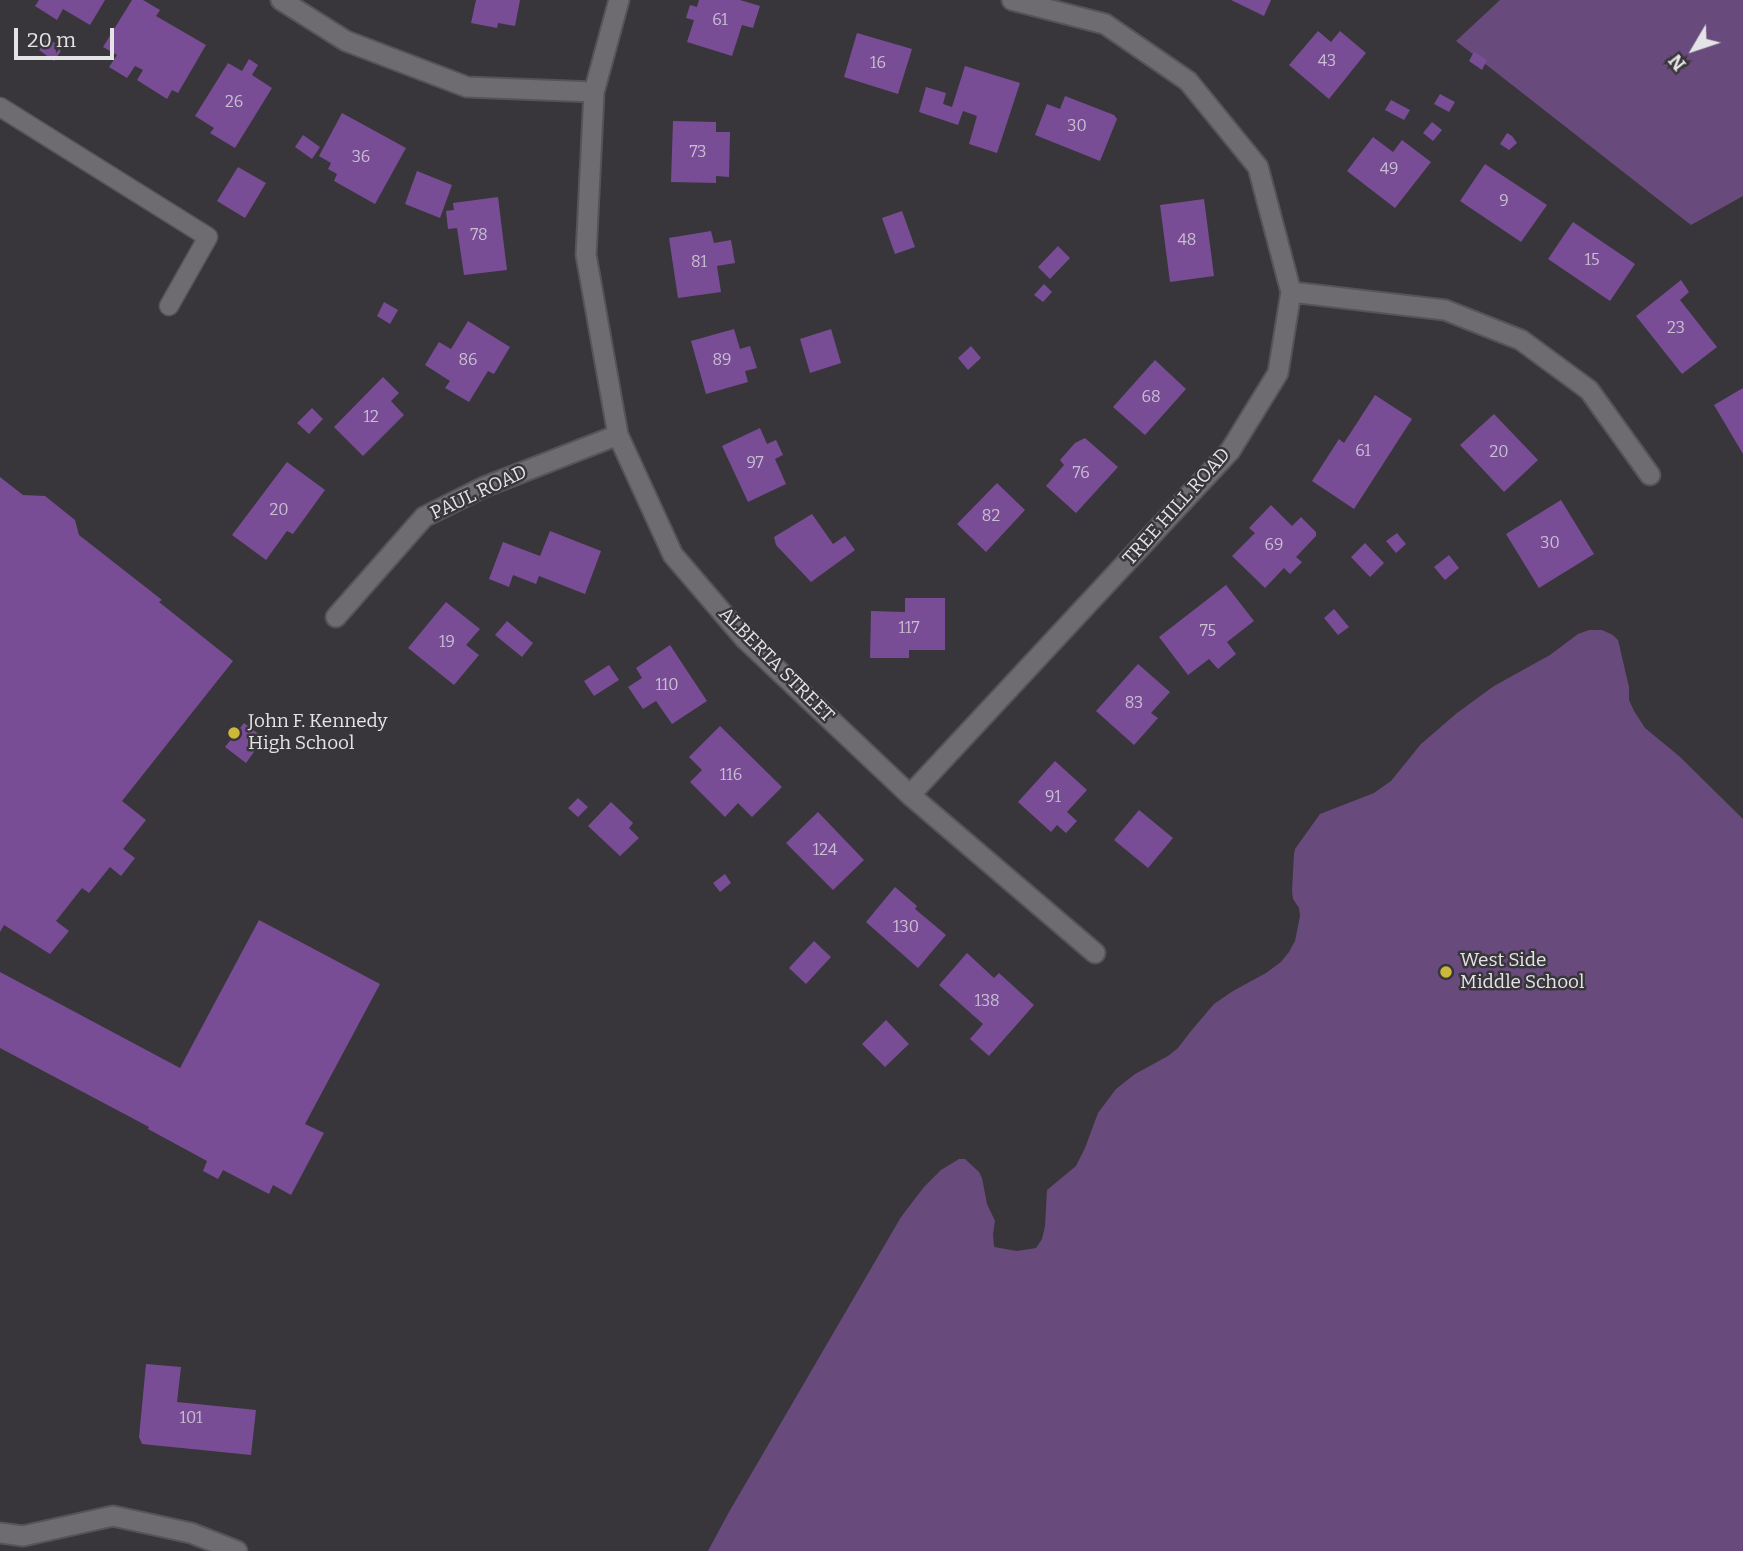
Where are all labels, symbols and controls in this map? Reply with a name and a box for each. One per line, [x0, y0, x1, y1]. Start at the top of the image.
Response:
house number: 61 [712, 11, 728, 31]
scale bar [18, 14, 117, 58]
north arrow [1659, 14, 1729, 84]
text: 20 m [27, 27, 76, 53]
text: N [1664, 50, 1691, 75]
house number: 43 [1318, 52, 1336, 72]
house number: 16 [870, 54, 886, 74]
house number: 26 [225, 93, 243, 113]
house number: 30 [1067, 117, 1087, 137]
house number: 73 [690, 143, 706, 163]
house number: 36 [352, 148, 370, 168]
house number: 49 [1380, 160, 1398, 180]
house number: 9 [1499, 192, 1509, 212]
house number: 78 [470, 226, 488, 246]
house number: 48 [1178, 231, 1196, 251]
house number: 15 [1584, 251, 1600, 271]
house number: 81 [691, 253, 707, 273]
house number: 23 [1667, 319, 1685, 339]
house number: 86 [458, 351, 478, 371]
house number: 89 [713, 351, 731, 371]
house number: 68 [1141, 388, 1161, 408]
house number: 12 [363, 408, 379, 428]
house number: 61 [1355, 442, 1371, 462]
house number: 20 [1490, 443, 1508, 463]
street label: TREE HILL ROAD [1118, 444, 1236, 570]
house number: 97 [746, 454, 764, 474]
street label: PAUL ROAD [427, 461, 531, 525]
house number: 76 [1072, 464, 1090, 484]
house number: 20 [270, 501, 288, 521]
house number: 82 [982, 507, 1000, 527]
house number: 30 [1540, 534, 1560, 554]
house number: 69 [1265, 536, 1283, 556]
street label: ALBERTA STREET [714, 603, 838, 727]
house number: 117 [899, 619, 919, 639]
house number: 75 [1200, 622, 1216, 642]
house number: 19 [439, 633, 455, 653]
house number: 110 [655, 676, 679, 696]
house number: 83 [1125, 694, 1143, 714]
place label: John F. Kennedy High School [248, 711, 388, 755]
marker: John F. Kennedy High School [226, 725, 242, 741]
house number: 116 [720, 766, 742, 786]
house number: 91 [1045, 788, 1061, 808]
house number: 124 [813, 841, 837, 861]
house number: 130 [893, 918, 919, 938]
place label: West Side Middle School [1460, 950, 1584, 994]
marker: West Side Middle School [1438, 964, 1454, 980]
house number: 138 [974, 992, 1000, 1012]
house number: 101 [179, 1409, 203, 1429]

